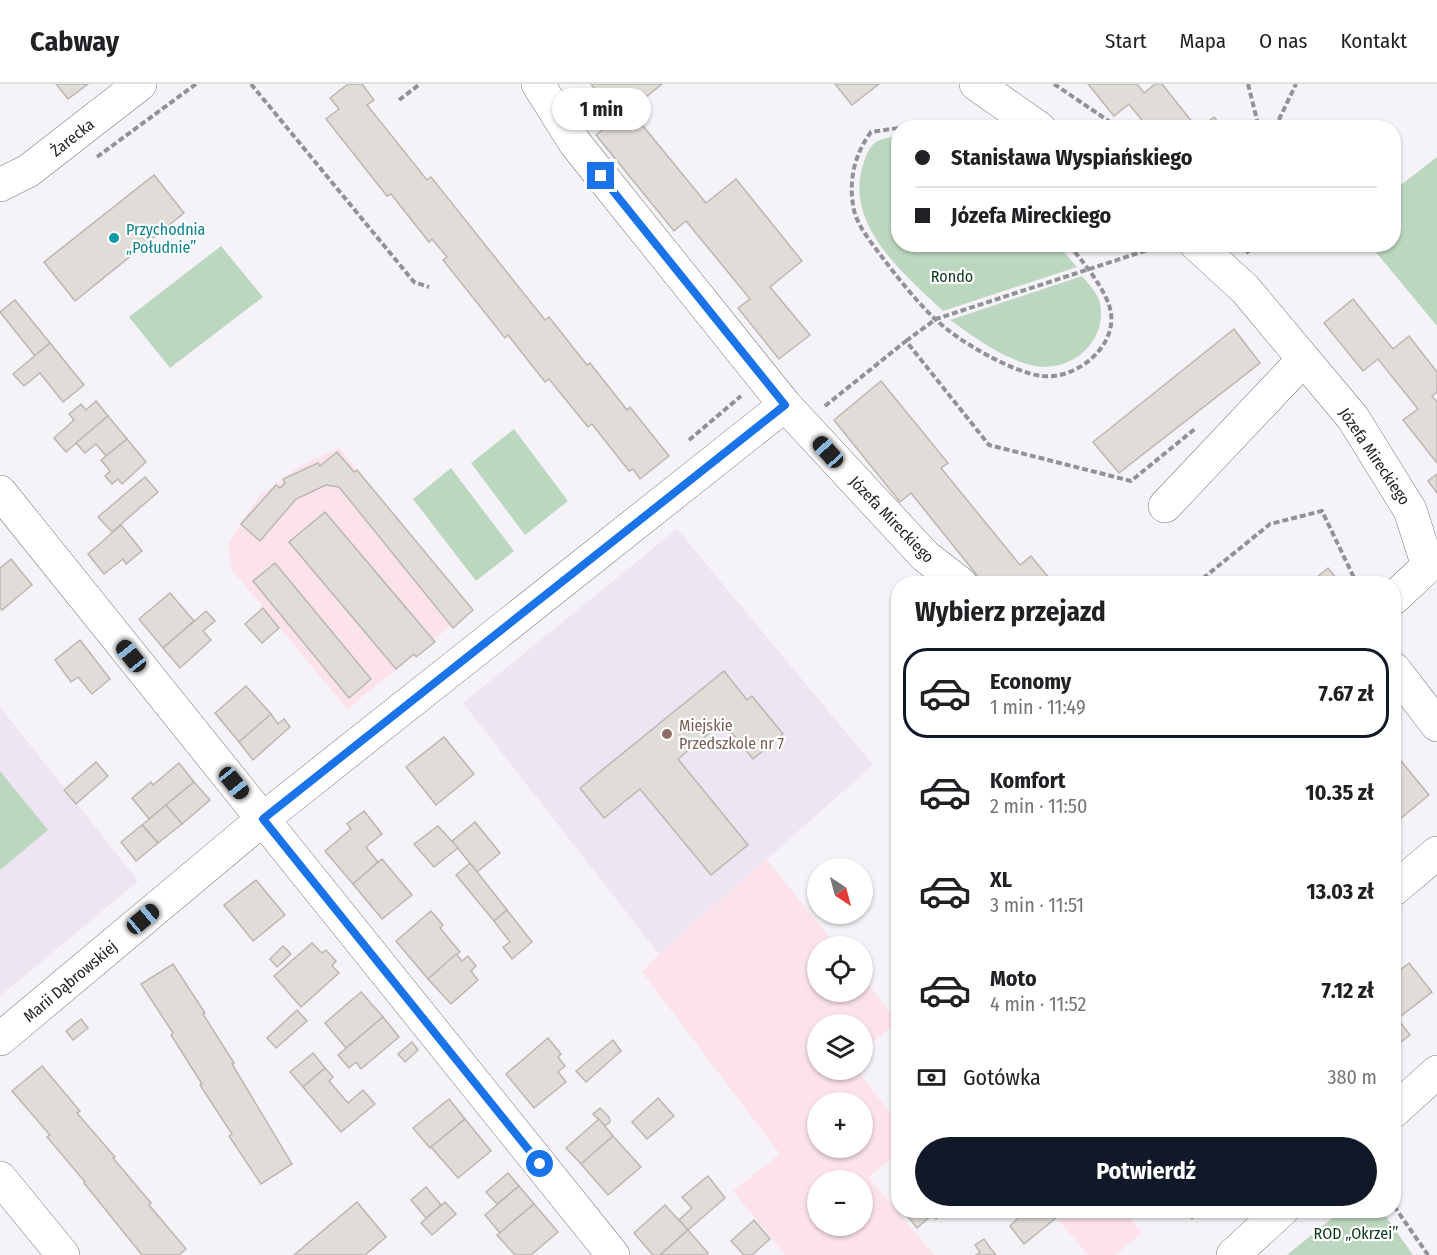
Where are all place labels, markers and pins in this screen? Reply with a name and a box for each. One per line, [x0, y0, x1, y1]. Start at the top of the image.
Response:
place label: Przychodnia „Południe” [126, 220, 206, 257]
marker: Przychodnia „Południe” [107, 231, 121, 245]
place label: Miejskie Przedszkole nr 7 [679, 716, 785, 753]
marker: Miejskie Przedszkole nr 7 [660, 727, 674, 741]

